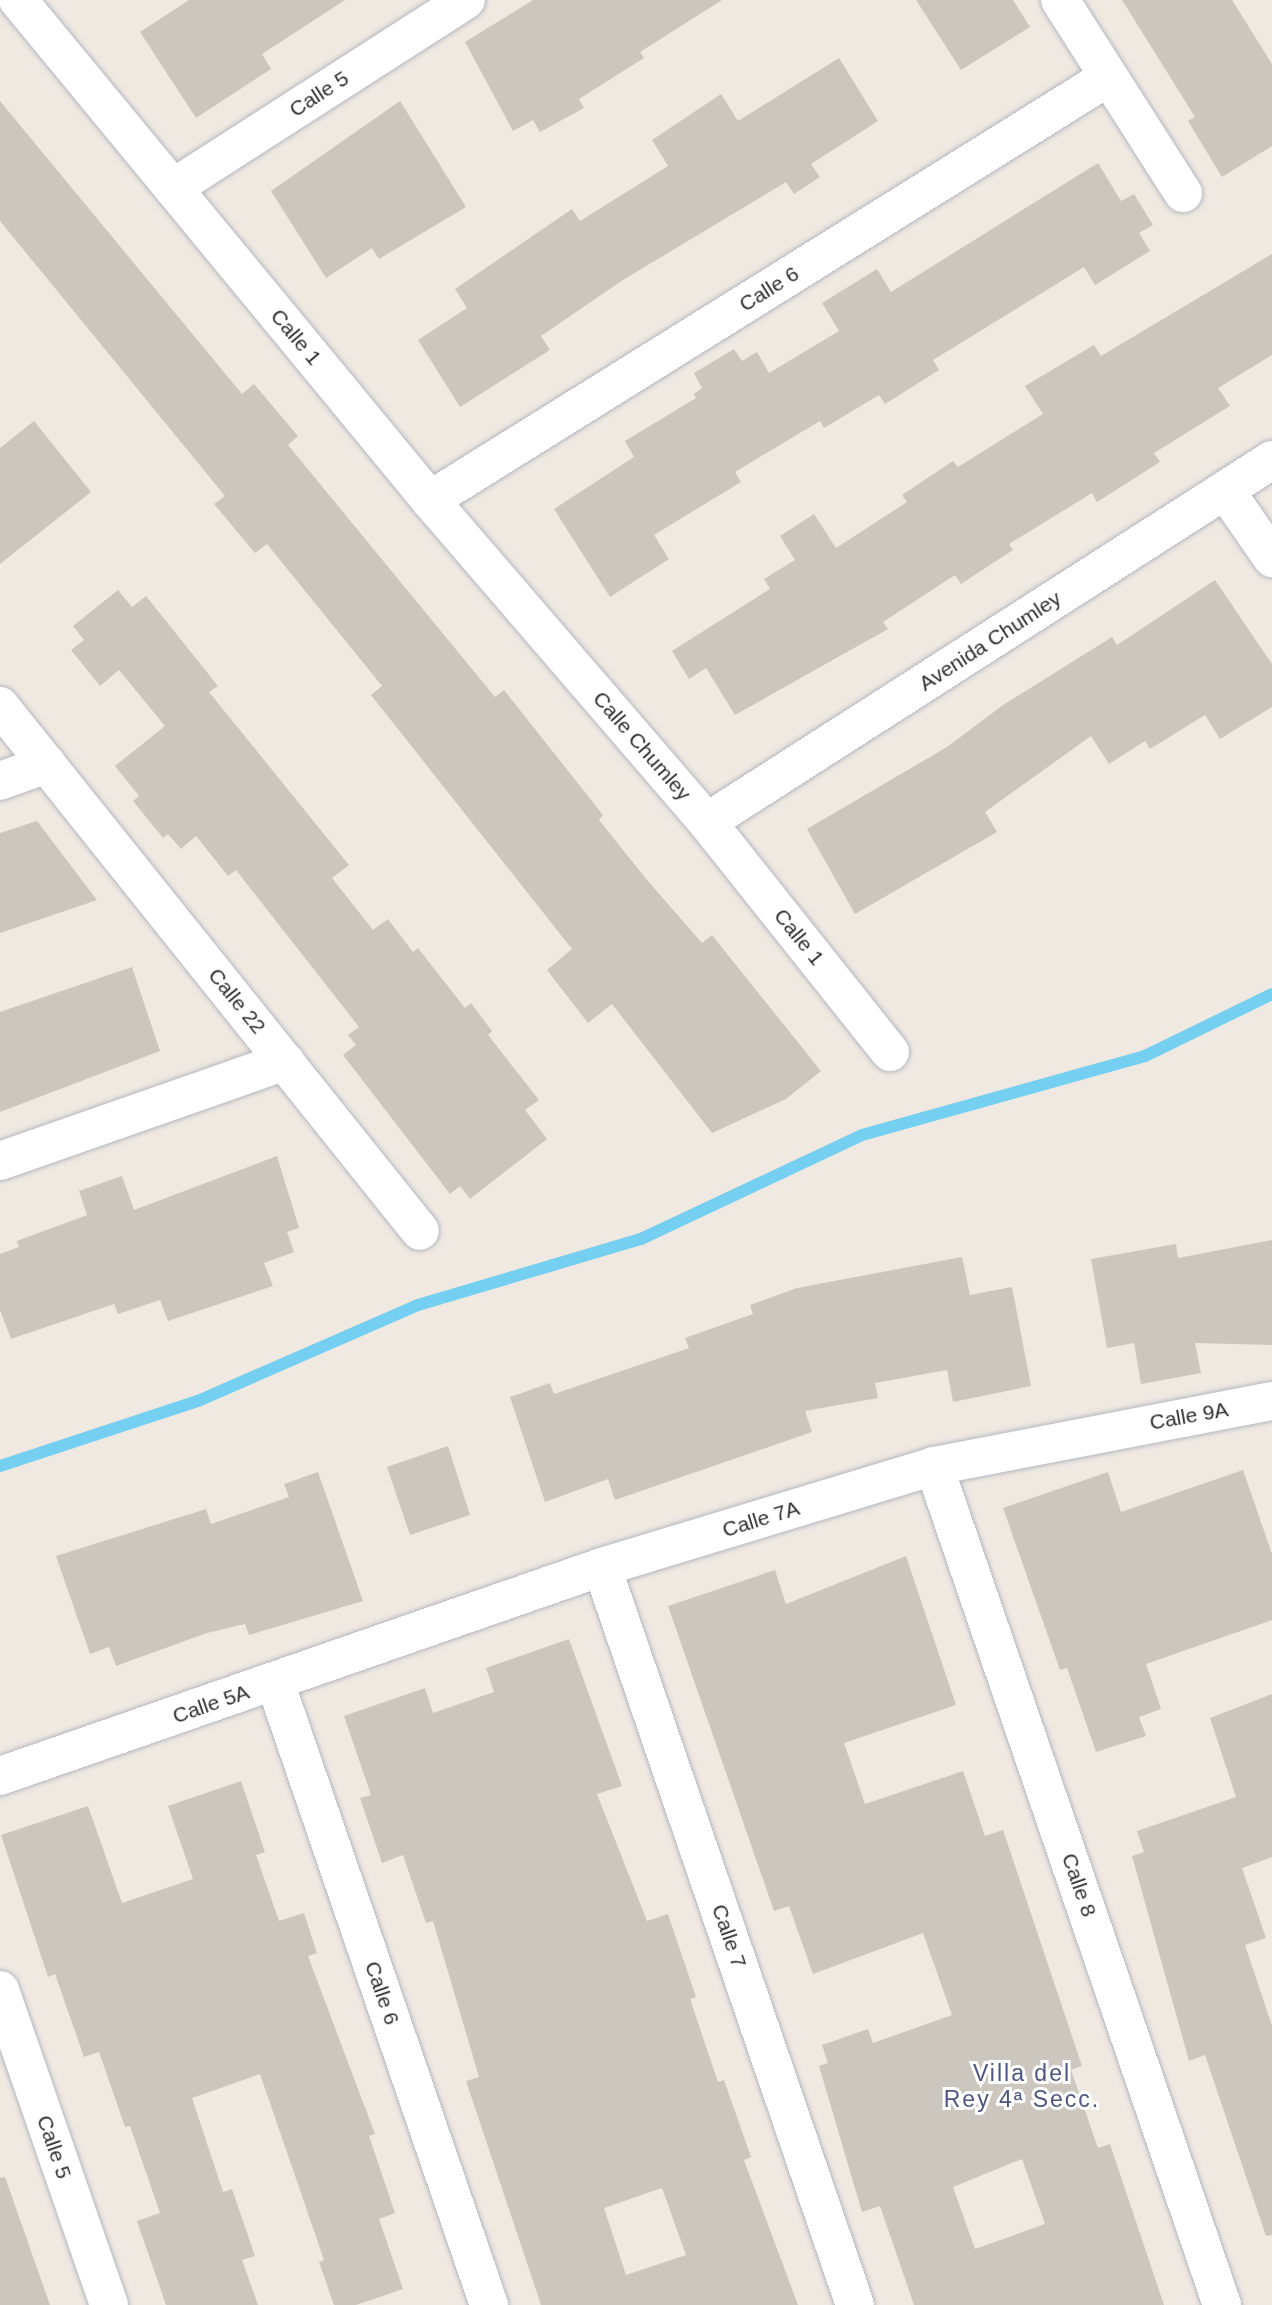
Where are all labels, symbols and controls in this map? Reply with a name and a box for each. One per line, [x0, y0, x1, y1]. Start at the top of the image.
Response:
street label: Calle 5 [285, 66, 353, 122]
street label: Calle 6 [735, 261, 803, 317]
street label: Calle 1 [265, 304, 327, 370]
street label: Avenida Chumley [914, 586, 1066, 696]
street label: Calle Chumley [588, 686, 696, 806]
street label: Calle 1 [769, 904, 829, 970]
street label: Calle 22 [203, 963, 271, 1039]
street label: Calle 9A [1148, 1397, 1230, 1435]
street label: Calle 7A [719, 1495, 803, 1543]
street label: Calle 5A [169, 1679, 253, 1729]
street label: Calle 8 [1056, 1850, 1102, 1920]
street label: Calle 7 [706, 1901, 752, 1971]
street label: Calle 6 [359, 1958, 405, 2028]
district label: Villa del Rey 4ª Secc. [956, 2059, 1088, 2113]
street label: Calle 5 [31, 2112, 77, 2182]

